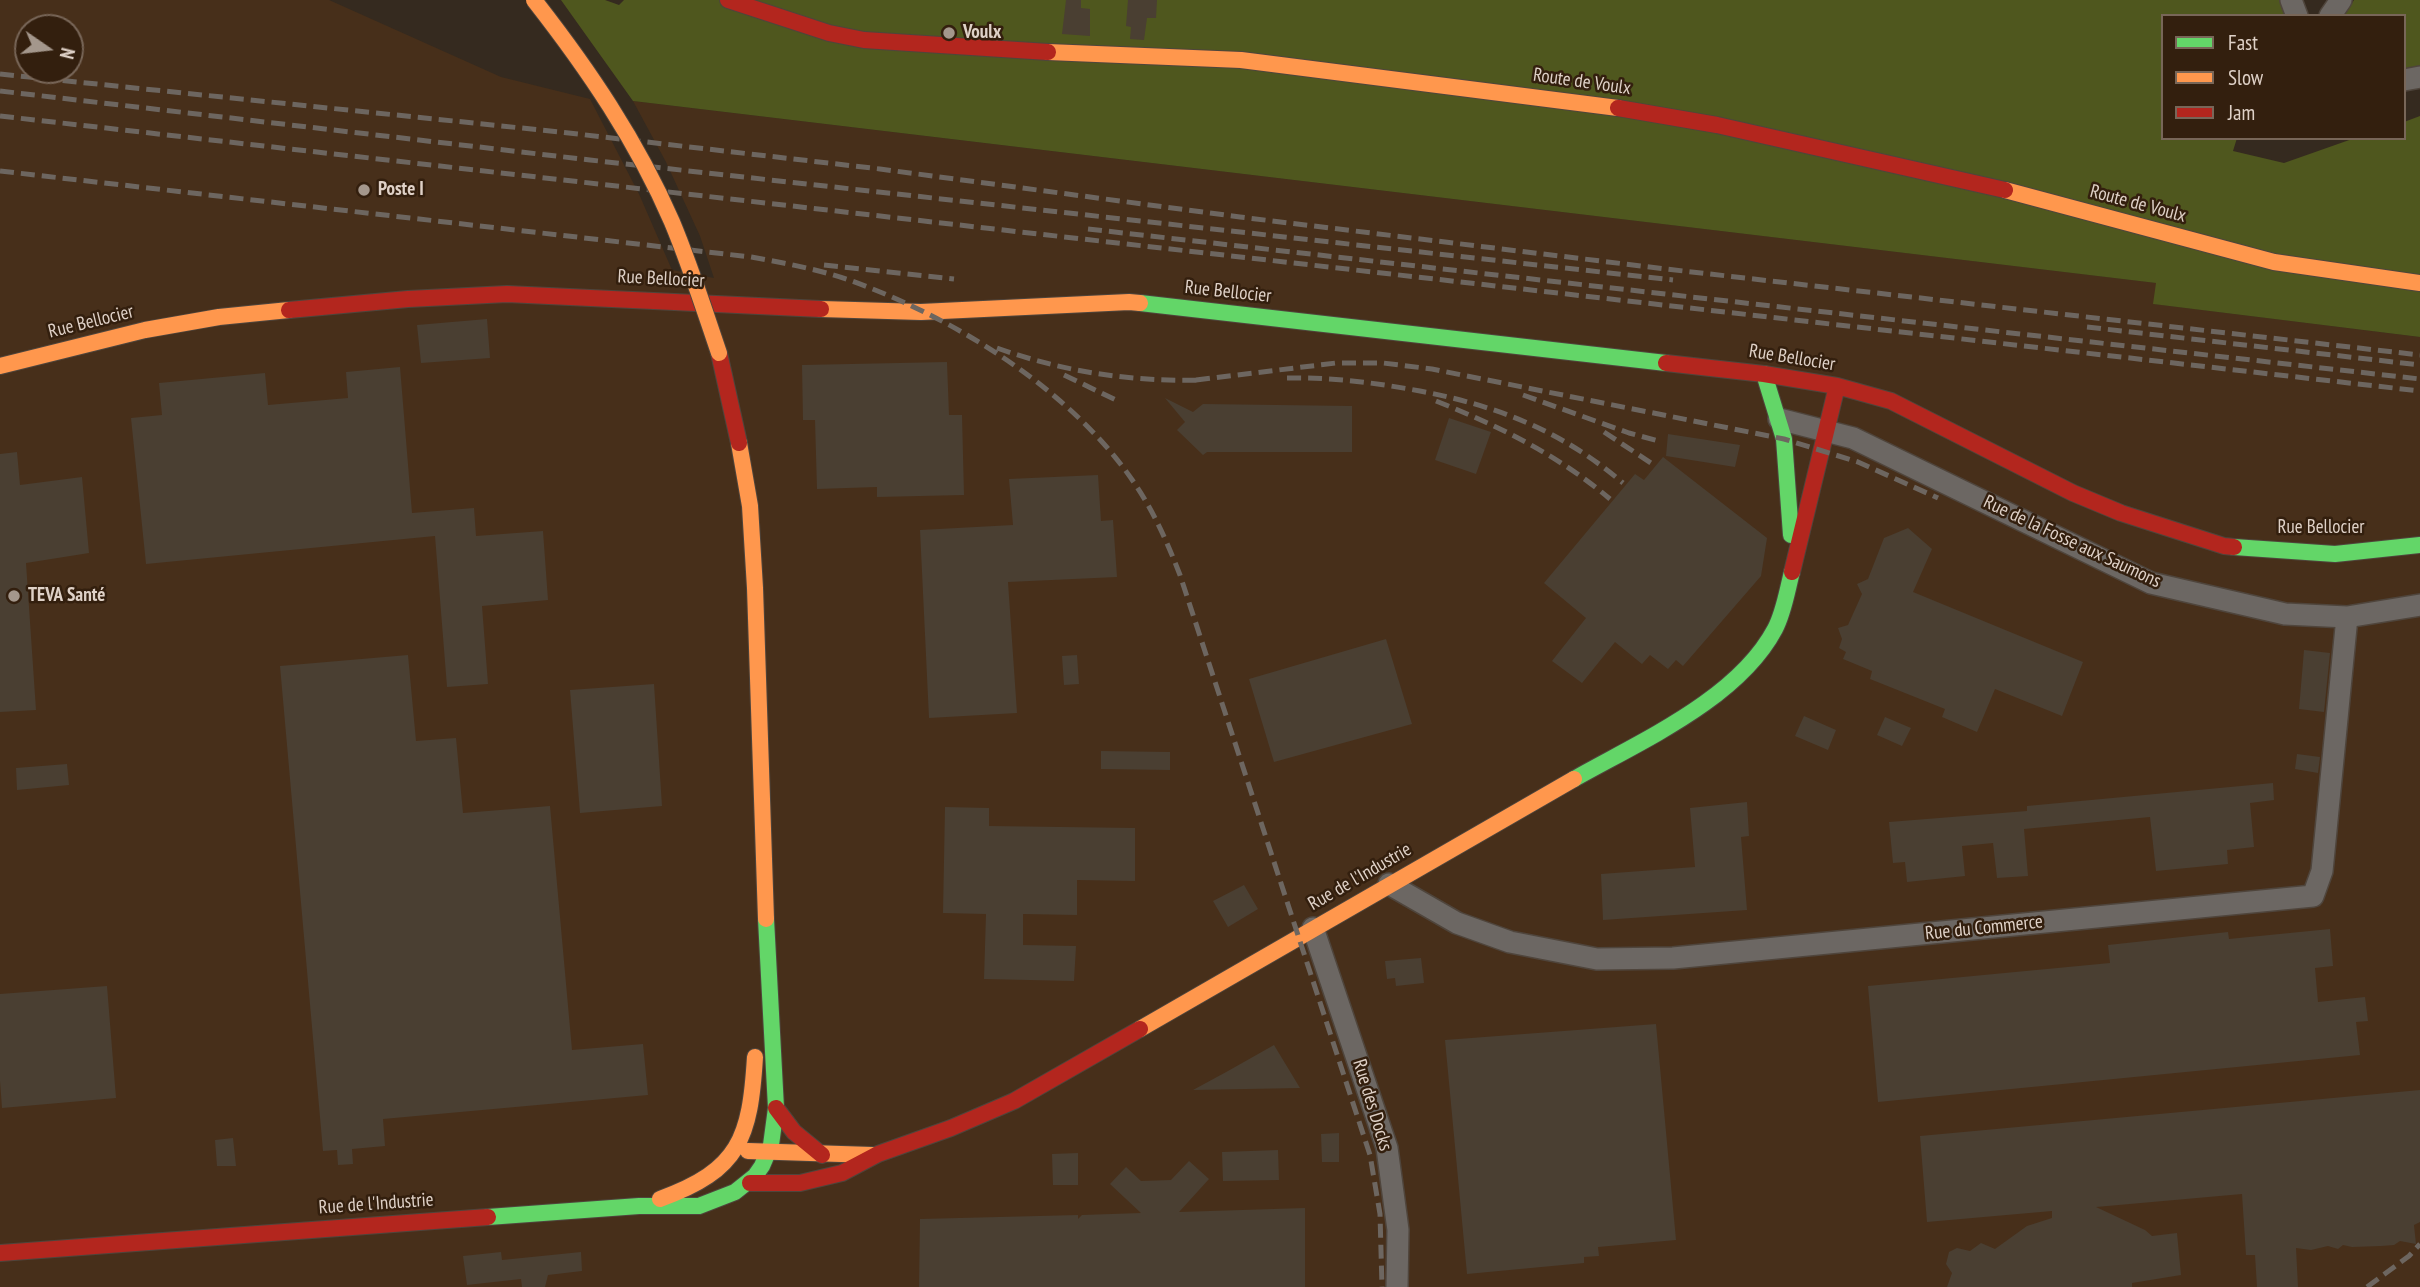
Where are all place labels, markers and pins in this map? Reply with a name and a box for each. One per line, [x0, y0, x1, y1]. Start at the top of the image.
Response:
place label: Voulx [963, 22, 1001, 44]
marker: Voulx [941, 25, 957, 41]
place label: Poste I [378, 179, 424, 201]
marker: Poste I [356, 182, 372, 198]
place label: TEVA Santé [28, 585, 105, 607]
marker: TEVA Santé [6, 588, 22, 604]

